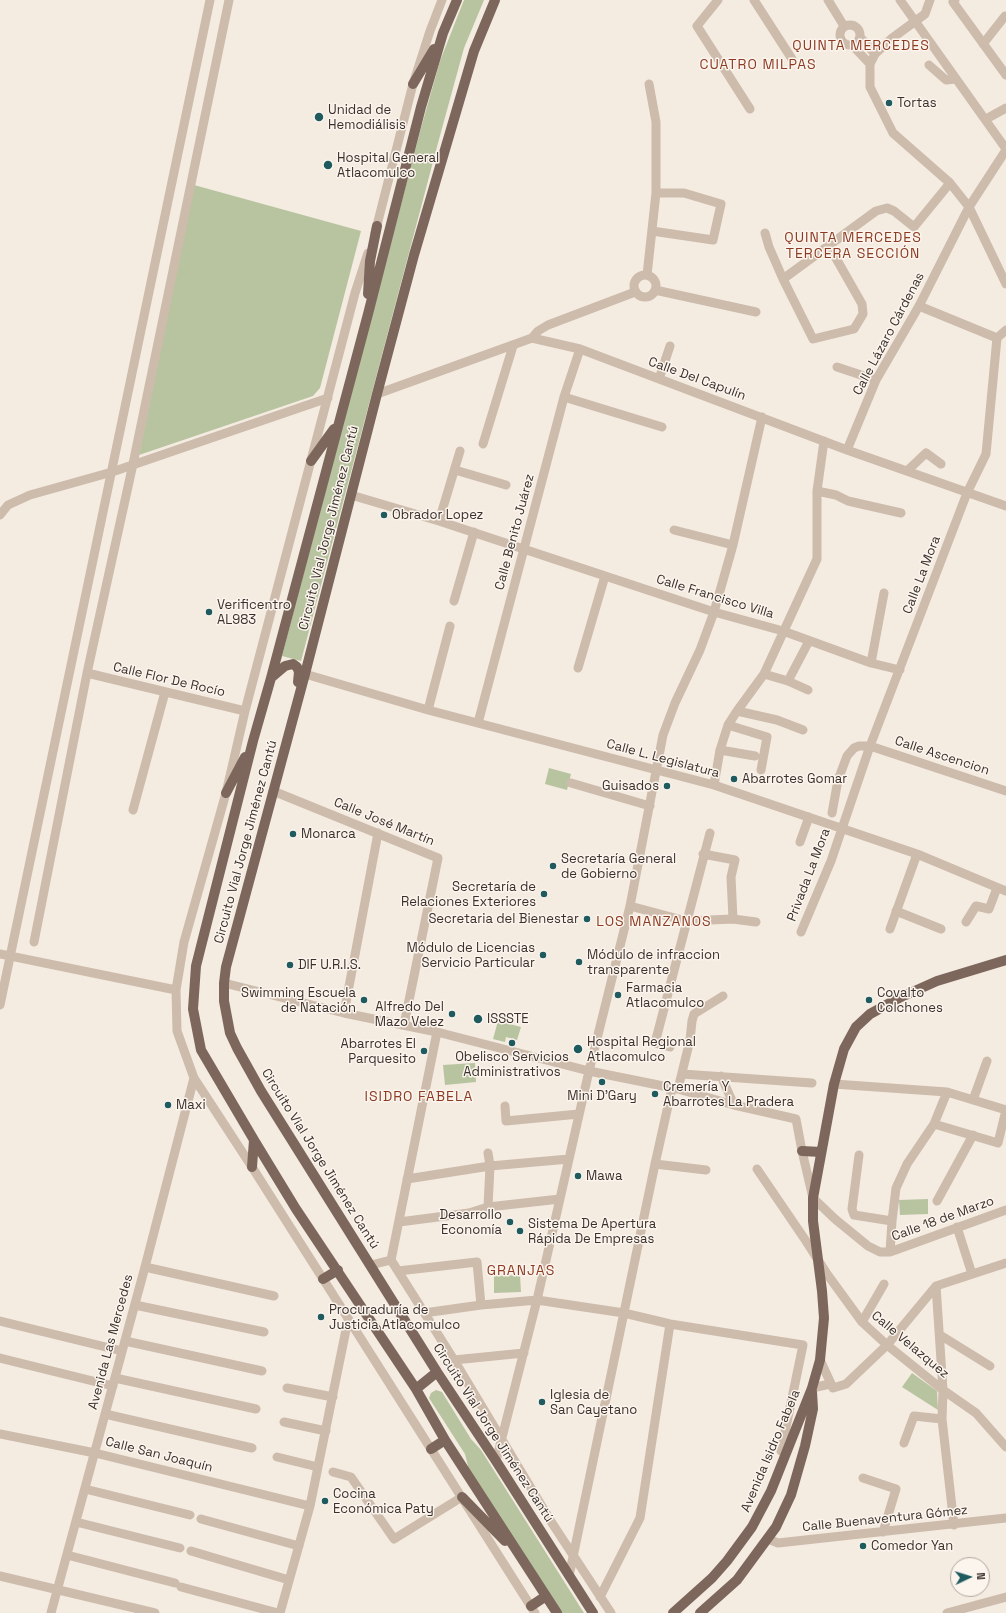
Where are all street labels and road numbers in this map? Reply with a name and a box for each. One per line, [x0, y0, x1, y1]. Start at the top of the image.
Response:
street label: Calle Lázaro Cárdenas [850, 270, 928, 398]
street label: Calle Del Capulín [646, 354, 748, 404]
street label: Circuito Vial Jorge Jiménez Cantú [296, 424, 362, 632]
street label: Calle Benito Juárez [492, 472, 538, 592]
street label: Calle La Mora [900, 534, 944, 616]
street label: Calle Francisco Villa [654, 572, 776, 622]
street label: Calle Flor De Rocío [111, 660, 227, 700]
street label: Calle Ascencion [893, 733, 991, 779]
street label: Calle L. Legislatura [605, 736, 721, 782]
street label: Circuito Vial Jorge Jiménez Cantú [211, 739, 281, 945]
street label: Calle José Martín [331, 795, 437, 849]
street label: Privada La Mora [784, 826, 834, 924]
street label: Circuito Vial Jorge Jiménez Cantú [258, 1066, 382, 1252]
street label: Calle 18 de Marzo [890, 1193, 996, 1245]
street label: Avenida Las Mercedes [85, 1273, 137, 1411]
street label: Calle Velazquez [868, 1308, 952, 1382]
street label: Circuito Vial Jorge Jiménez Cantú [429, 1341, 557, 1525]
street label: Avenida Isidro Fabela [738, 1387, 804, 1515]
street label: Calle San Joaquín [104, 1434, 214, 1476]
street label: Calle Buenaventura Gómez [802, 1503, 968, 1535]

